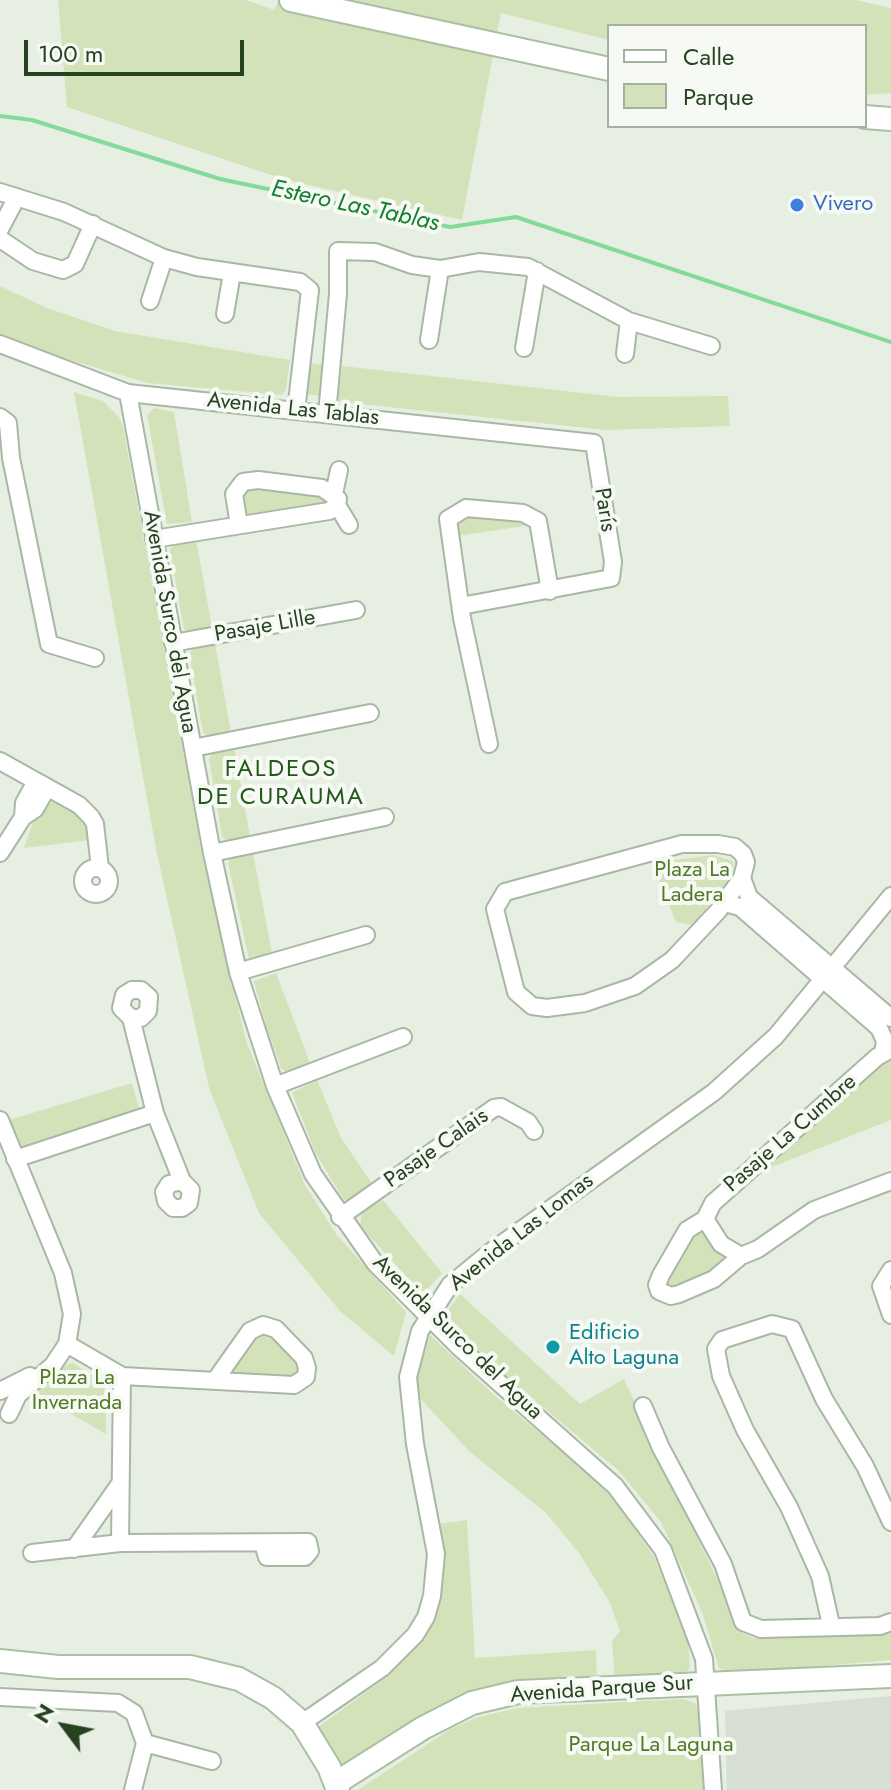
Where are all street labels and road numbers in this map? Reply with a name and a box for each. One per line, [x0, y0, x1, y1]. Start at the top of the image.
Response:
street label: Avenida Las Tablas [206, 388, 380, 432]
street label: París [588, 486, 620, 534]
street label: Avenida Surco del Agua [136, 509, 202, 735]
street label: Pasaje Lille [213, 605, 317, 649]
street label: Pasaje La Cumbre [719, 1069, 863, 1199]
street label: Pasaje Calais [380, 1104, 494, 1194]
street label: Avenida Las Lomas [445, 1169, 599, 1297]
street label: Avenida Surco del Agua [367, 1250, 547, 1426]
street label: Avenida Parque Sur [510, 1670, 694, 1710]

